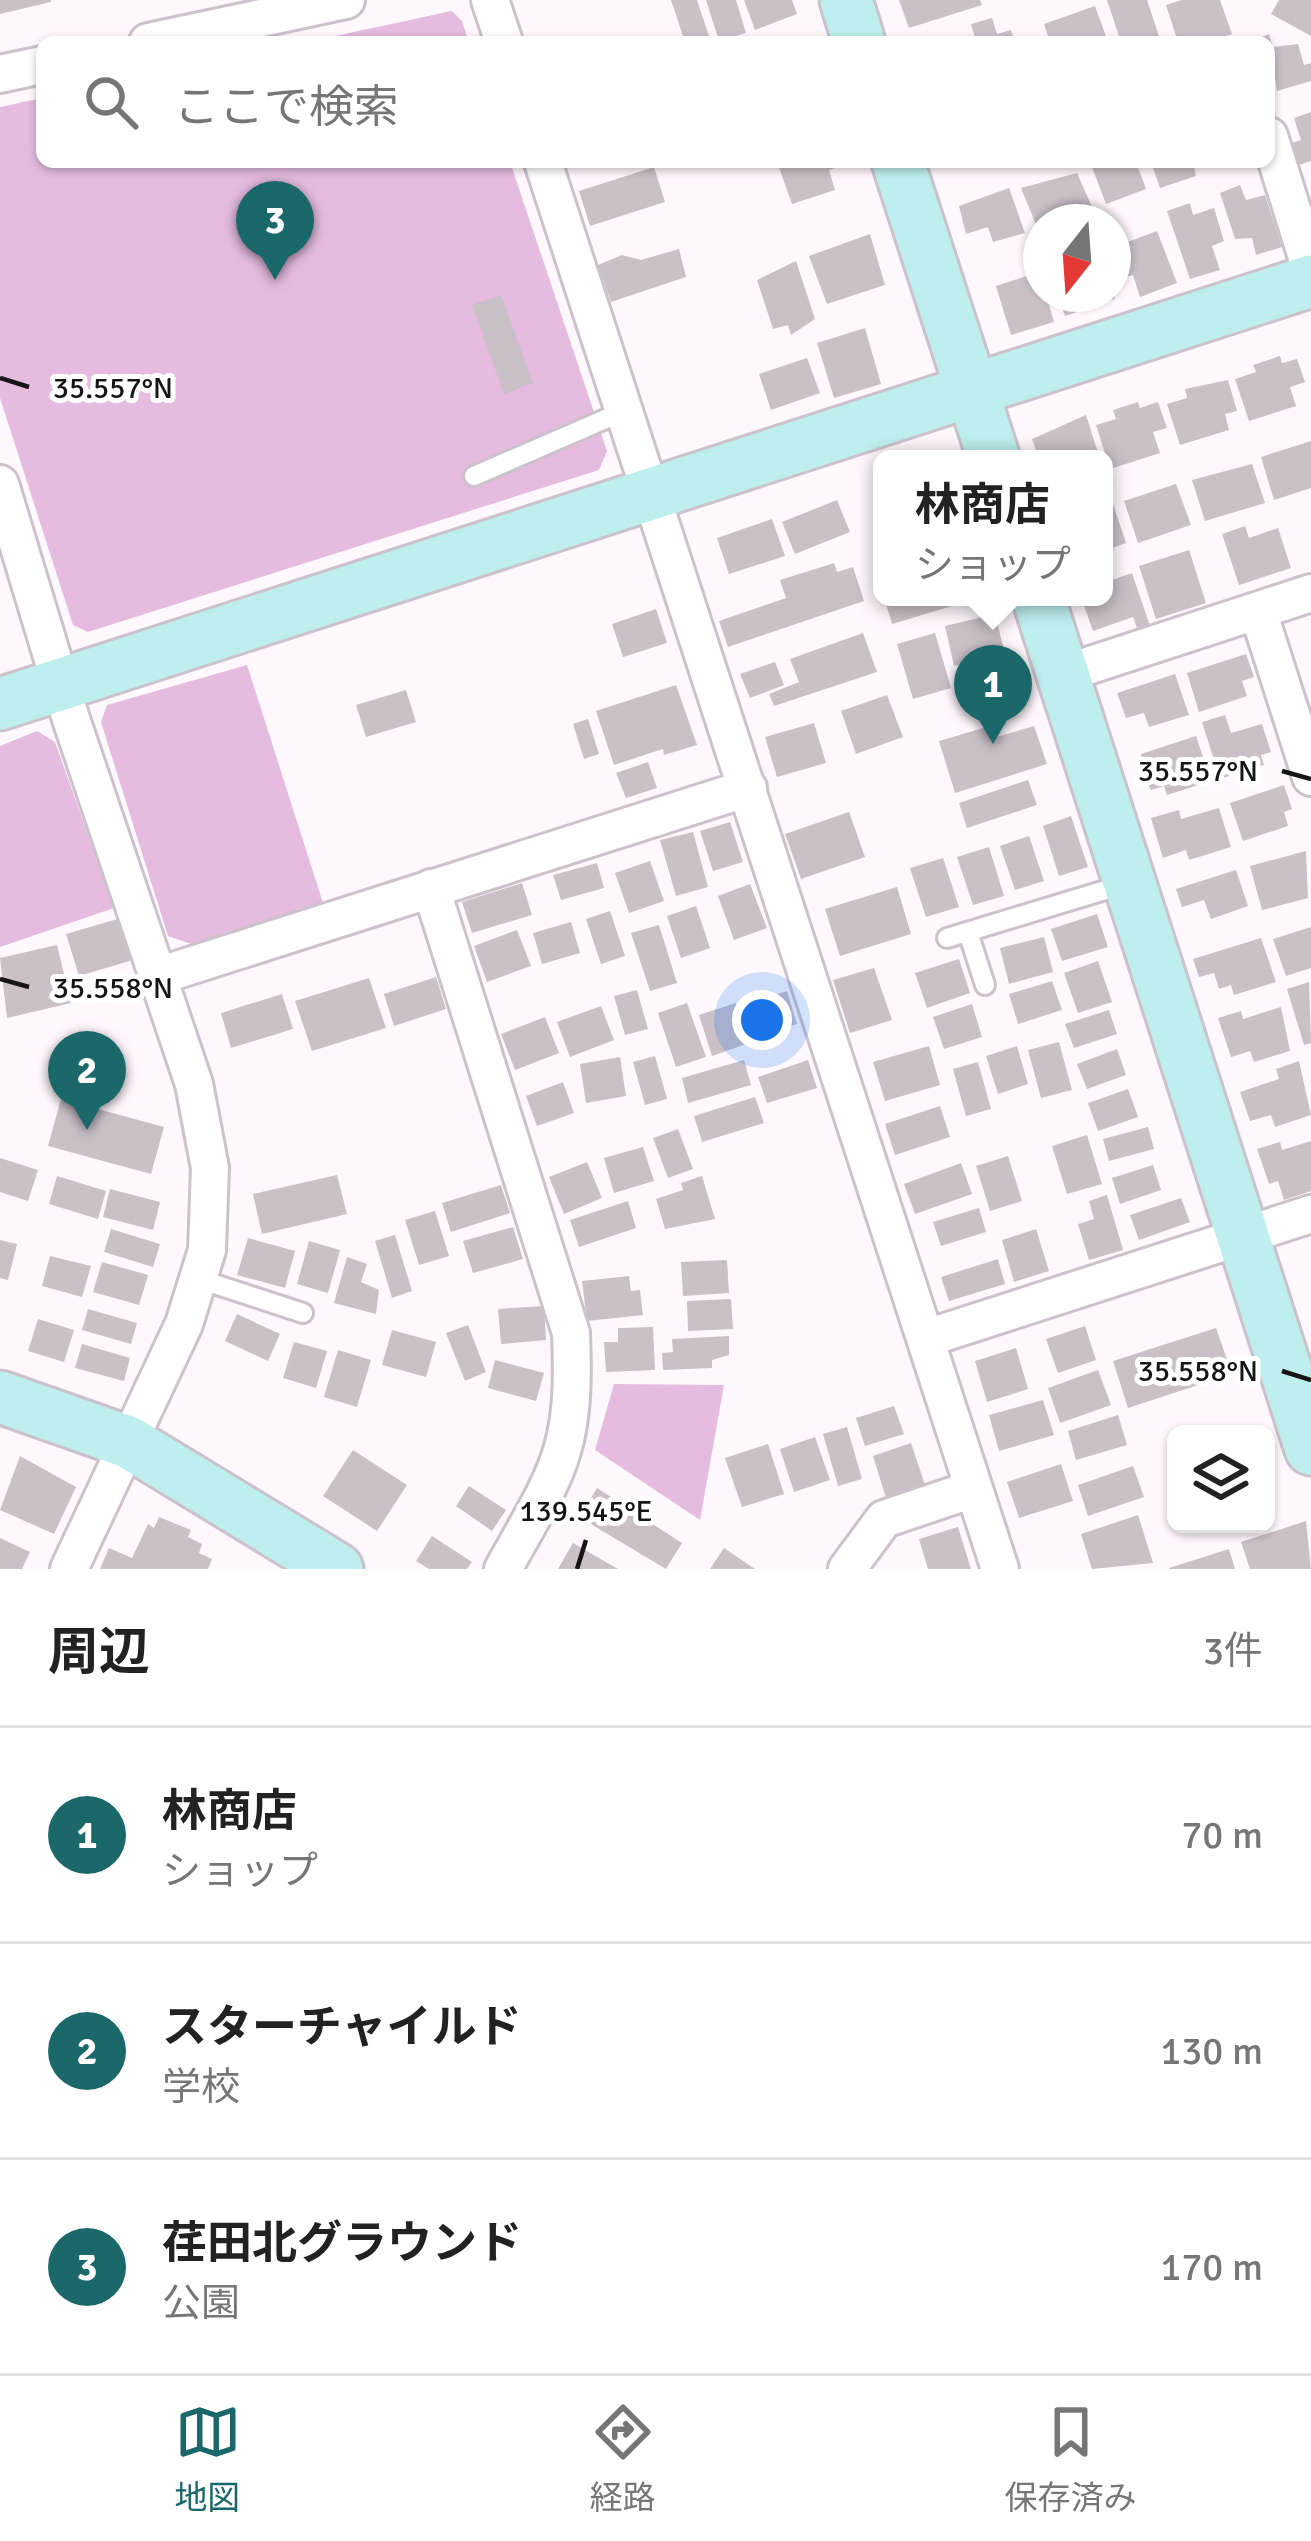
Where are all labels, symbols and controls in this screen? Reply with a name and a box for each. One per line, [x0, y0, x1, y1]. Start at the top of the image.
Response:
search box [36, 36, 1275, 168]
icon: search [78, 69, 144, 135]
text: ここで検索 [174, 80, 399, 135]
pin: 3 [236, 181, 314, 280]
north arrow [1023, 204, 1131, 312]
text: 35.557°N [53, 370, 173, 407]
popup [873, 450, 1113, 606]
text: 林商店 [915, 478, 1050, 533]
text: ショップ [915, 541, 1071, 589]
pin: 1 [954, 645, 1032, 744]
text: 35.557°N [1138, 753, 1258, 790]
text: 35.558°N [53, 970, 173, 1007]
your location [732, 990, 792, 1050]
pin: 2 [48, 1031, 126, 1130]
text: 35.558°N [1138, 1353, 1258, 1390]
map controls [1167, 1425, 1275, 1533]
button: layers [1167, 1425, 1275, 1533]
text: 139.545°E [519, 1493, 653, 1530]
text: 周辺 [48, 1621, 150, 1684]
text: 3件 [1203, 1627, 1263, 1675]
text: 林商店 [162, 1784, 297, 1839]
text: 1 [76, 1811, 98, 1859]
text: 70 m [1181, 1811, 1263, 1859]
text: ショップ [162, 1847, 318, 1895]
text: スターチャイルド [162, 2000, 522, 2055]
text: 2 [76, 2027, 98, 2075]
text: 130 m [1160, 2027, 1263, 2075]
text: 学校 [162, 2063, 240, 2111]
text: 荏田北グラウンド [162, 2216, 522, 2271]
text: 3 [76, 2243, 98, 2291]
text: 170 m [1160, 2243, 1263, 2291]
text: 公園 [162, 2279, 240, 2327]
tab: 地図 [175, 2399, 241, 2519]
tab: 経路 [590, 2399, 656, 2519]
tab: 保存済み [1005, 2399, 1137, 2519]

